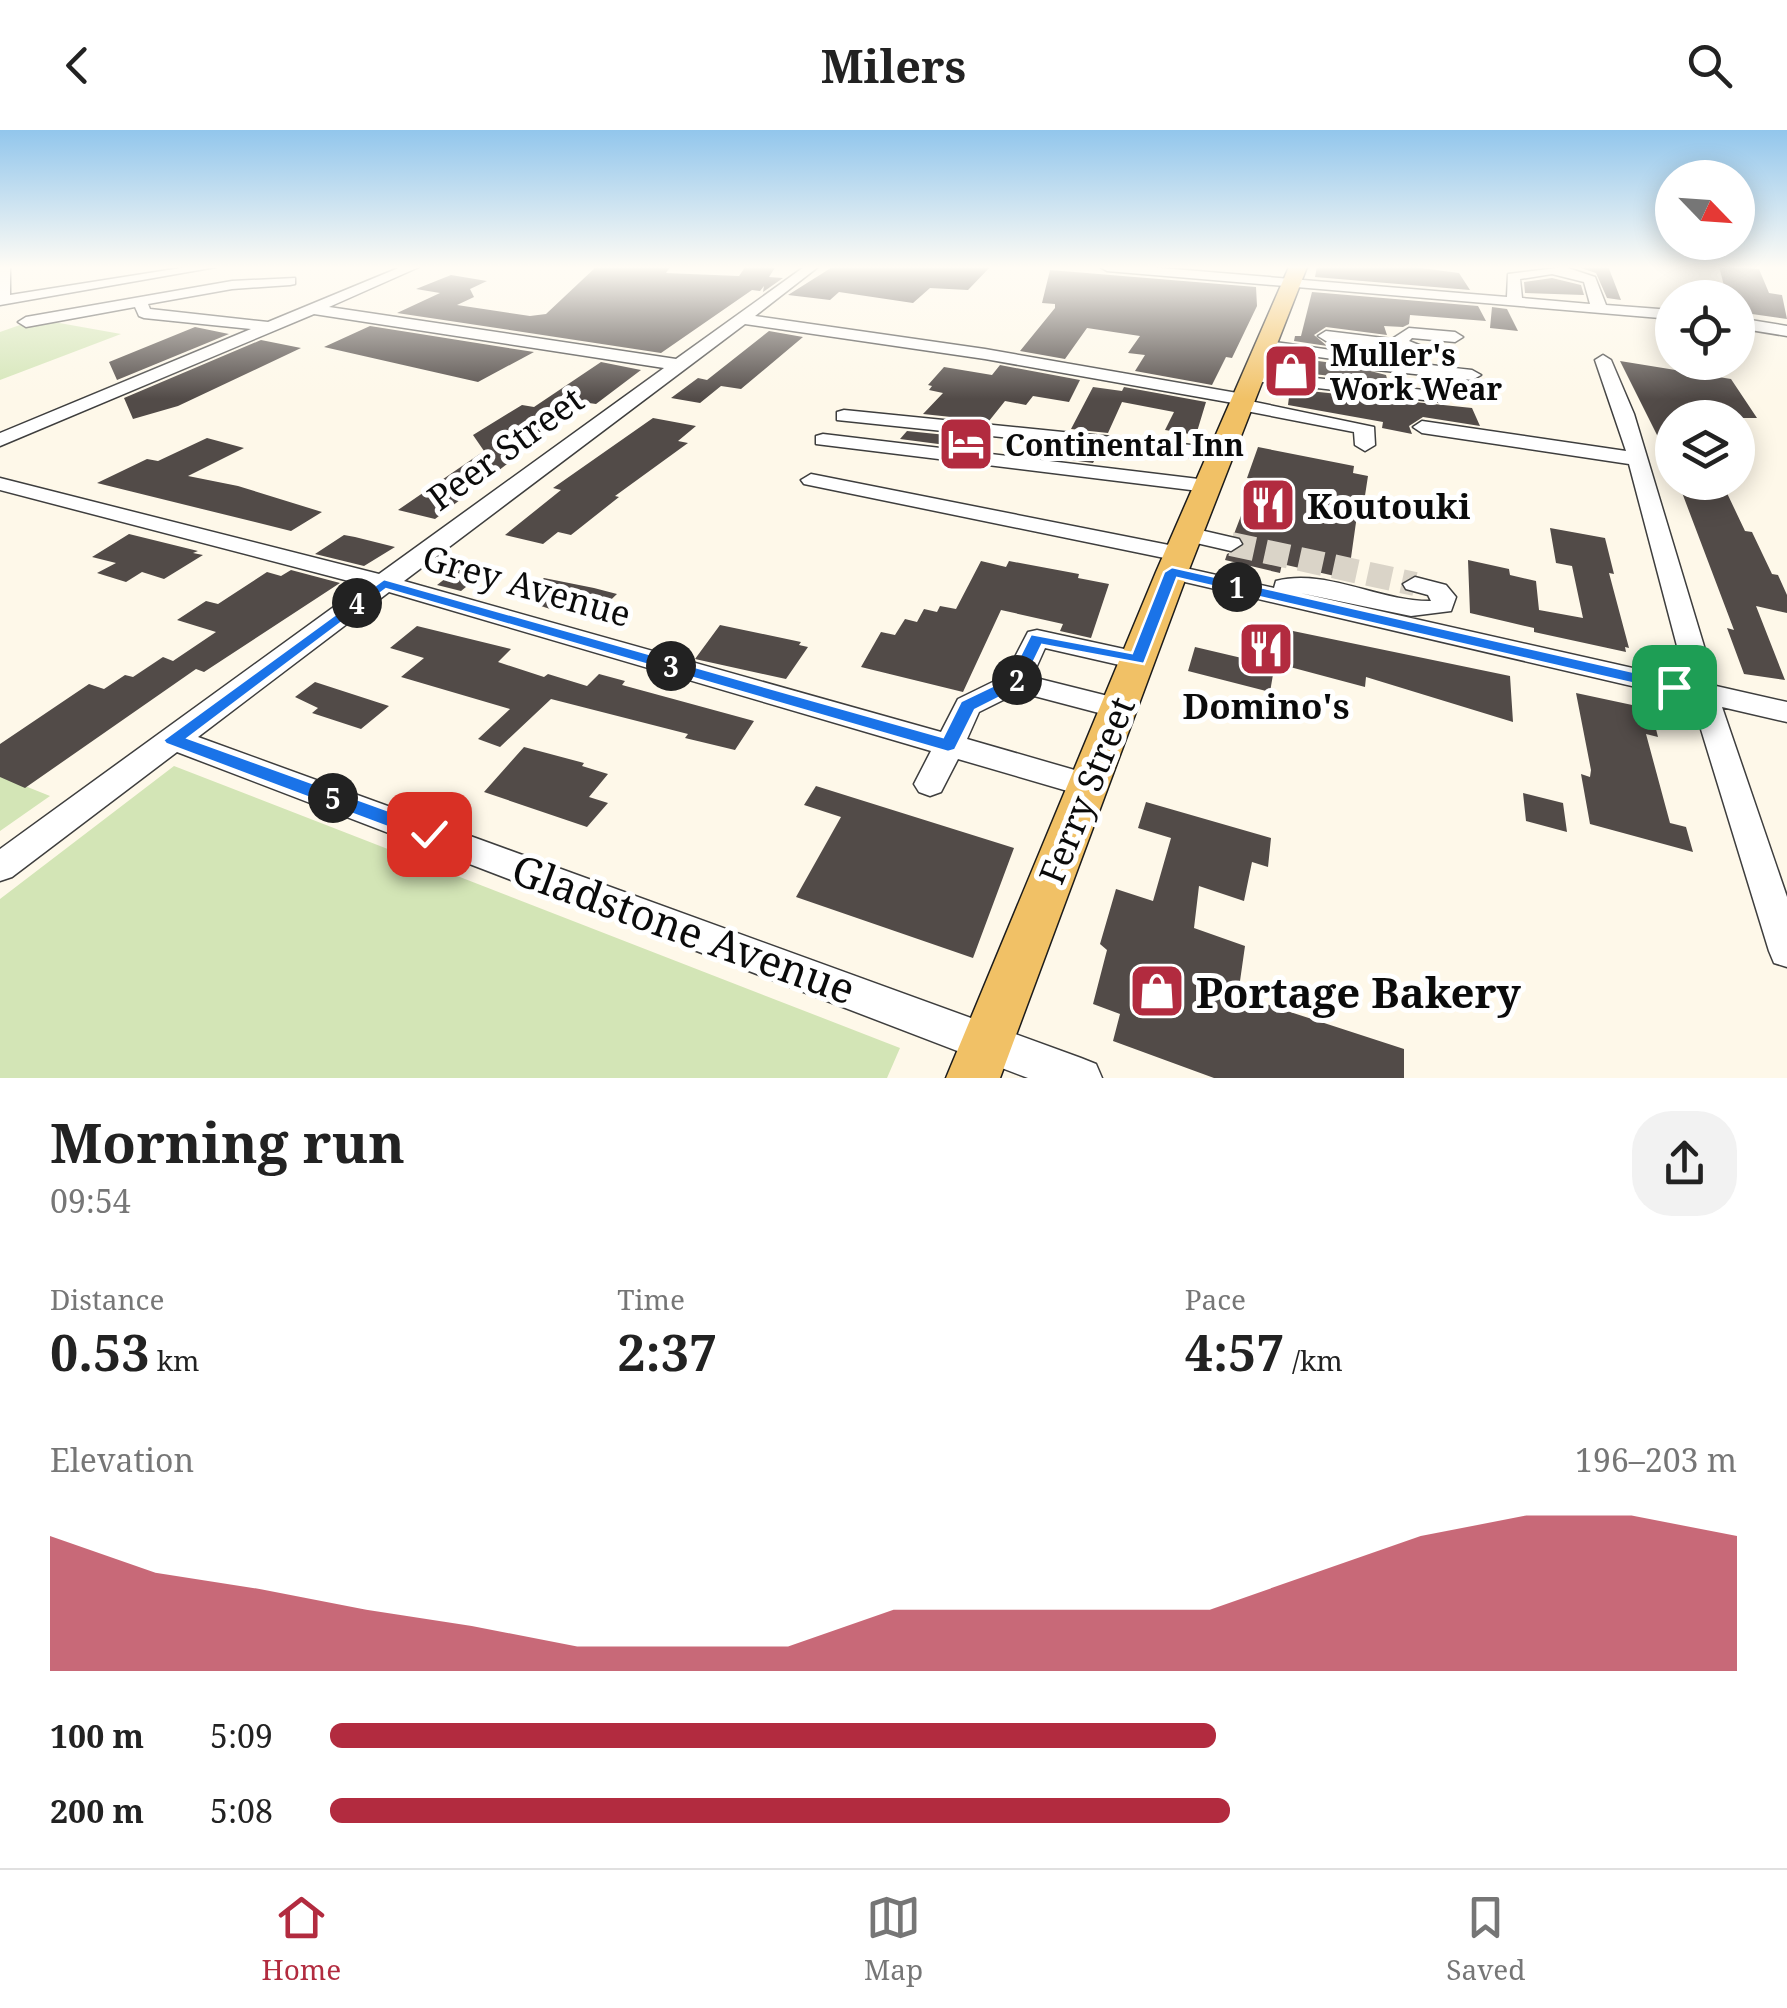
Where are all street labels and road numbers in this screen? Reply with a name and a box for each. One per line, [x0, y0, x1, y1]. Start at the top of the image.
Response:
street label: Peer Street [418, 376, 592, 520]
street label: Grey Avenue [418, 533, 636, 637]
street label: Ferry Street [1027, 690, 1145, 890]
street label: Gladstone Avenue [505, 839, 863, 1017]

